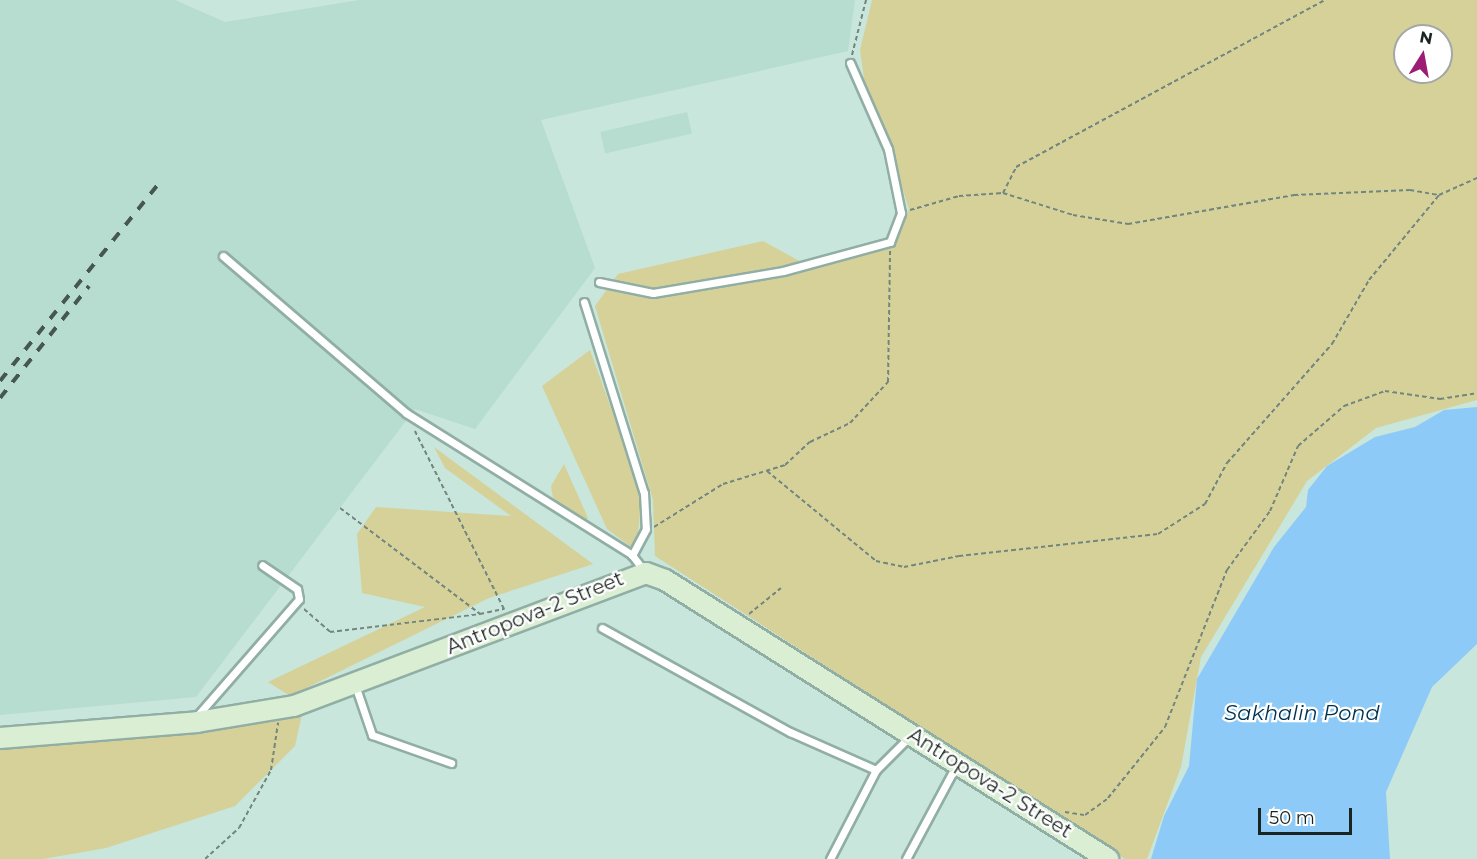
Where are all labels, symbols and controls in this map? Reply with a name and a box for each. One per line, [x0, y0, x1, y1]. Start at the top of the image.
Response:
north arrow [1393, 24, 1453, 84]
text: N [1418, 27, 1434, 48]
street label: Antropova-2 Street [443, 567, 627, 659]
water label: Sakhalin Pond [1224, 700, 1380, 726]
street label: Antropova-2 Street [904, 723, 1076, 843]
scale bar [1261, 796, 1356, 834]
text: 50 m [1269, 807, 1315, 829]

